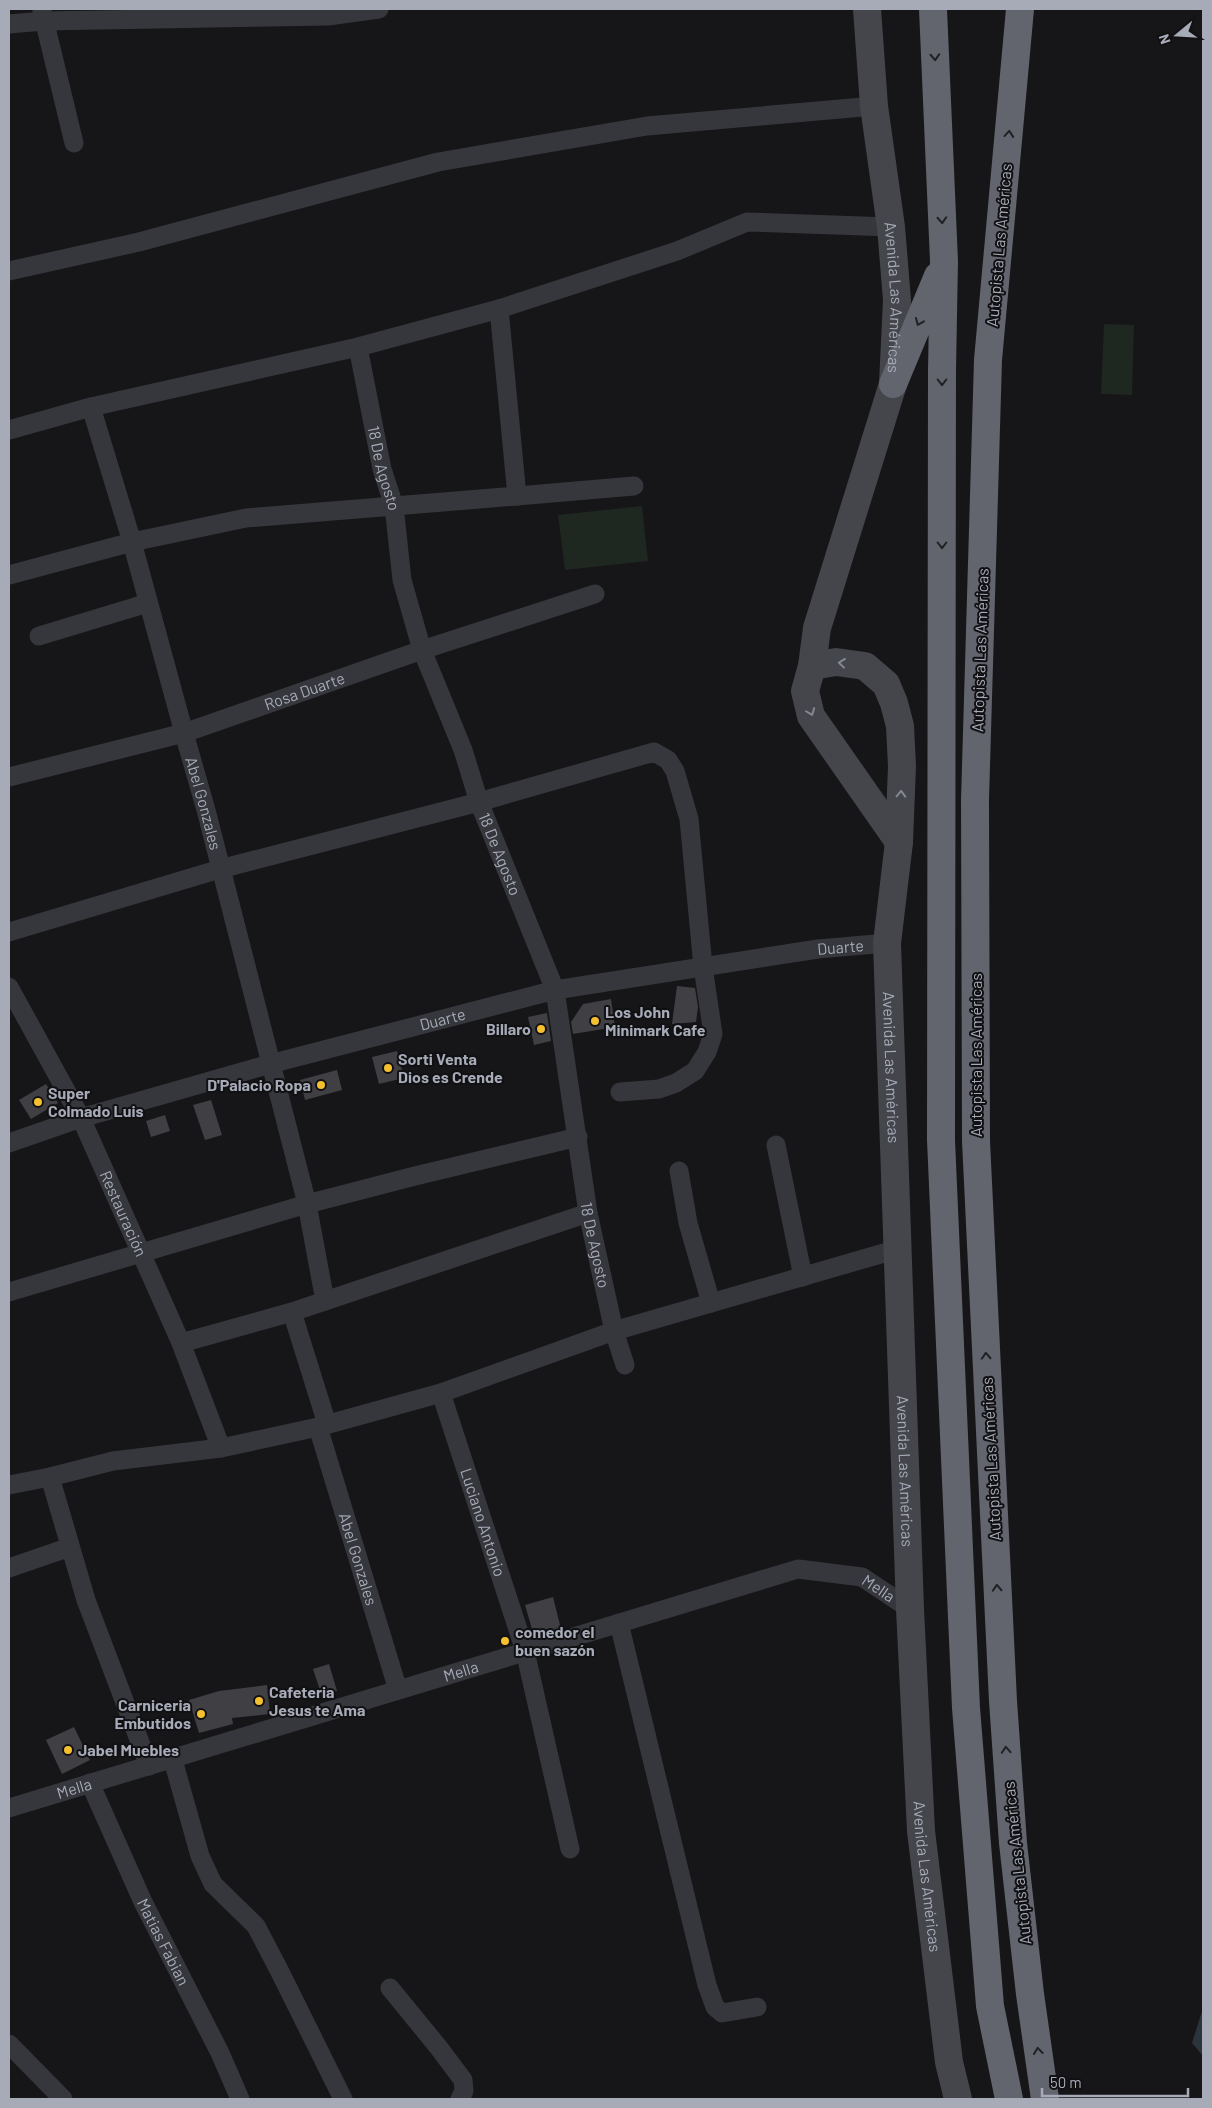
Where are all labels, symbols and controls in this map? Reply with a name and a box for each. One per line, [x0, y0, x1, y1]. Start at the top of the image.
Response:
north arrow [1152, 10, 1202, 60]
text: N [1155, 32, 1174, 46]
one-way arrow [930, 54, 941, 62]
one-way arrow [1003, 130, 1014, 138]
street label: Autopista Las Américas [982, 162, 1015, 327]
one-way arrow [937, 216, 948, 224]
street label: Avenida Las Américas [881, 220, 907, 374]
one-way arrow [914, 317, 925, 326]
one-way arrow [937, 378, 947, 386]
street label: 18 De Agosto [365, 424, 404, 511]
one-way arrow [937, 541, 947, 549]
street label: Autopista Las Américas [967, 568, 992, 732]
one-way arrow [838, 658, 846, 669]
street label: Rosa Duarte [261, 668, 347, 713]
one-way arrow [805, 707, 815, 716]
street label: Abel Gonzales [182, 754, 226, 852]
one-way arrow [896, 789, 907, 797]
street label: 18 De Agosto [475, 810, 526, 898]
street label: Duarte [816, 935, 865, 958]
street label: Autopista Las Américas [966, 973, 985, 1137]
street label: Avenida Las Américas [880, 991, 904, 1144]
place label: Los John Minimark Cafe [605, 1002, 706, 1039]
street label: Duarte [417, 1004, 467, 1034]
marker: Los John Minimark Cafe [589, 1015, 601, 1027]
place label: Billaro [486, 1019, 531, 1038]
marker: Billaro [535, 1023, 547, 1035]
place label: Sorti Venta Dios es Crende [398, 1049, 503, 1086]
marker: Sorti Venta Dios es Crende [382, 1062, 394, 1074]
place label: D'Palacio Ropa [207, 1075, 311, 1094]
marker: D'Palacio Ropa [315, 1079, 327, 1091]
place label: Super Colmado Luis [48, 1083, 144, 1120]
marker: Super Colmado Luis [32, 1096, 44, 1108]
street label: Restauración [97, 1167, 151, 1259]
street label: 18 De Agosto [578, 1201, 614, 1290]
one-way arrow [981, 1352, 991, 1360]
street label: Autopista Las Américas [977, 1377, 1004, 1541]
street label: Avenida Las Américas [894, 1395, 918, 1547]
street label: Luciano Antonio [457, 1466, 510, 1579]
street label: Abel Gonzales [336, 1510, 382, 1608]
street label: Mella [859, 1570, 899, 1605]
one-way arrow [992, 1584, 1003, 1592]
place label: comedor el buen sazón [515, 1622, 595, 1659]
marker: comedor el buen sazón [499, 1635, 511, 1647]
street label: Mella [441, 1656, 480, 1685]
place label: Cafeteria Jesus te Ama [269, 1682, 365, 1719]
place label: Carniceria Embutidos [114, 1695, 191, 1732]
marker: Cafeteria Jesus te Ama [253, 1695, 265, 1707]
marker: Carniceria Embutidos [195, 1708, 207, 1720]
place label: Jabel Muebles [78, 1740, 179, 1759]
marker: Jabel Muebles [62, 1744, 74, 1756]
one-way arrow [1001, 1746, 1012, 1754]
street label: Mella [54, 1774, 94, 1802]
street label: Autopista Las Américas [998, 1781, 1035, 1946]
street label: Avenida Las Américas [911, 1801, 946, 1953]
street label: Matias Fabian [134, 1895, 194, 1988]
one-way arrow [1033, 2047, 1044, 2055]
scale bar [1042, 2066, 1188, 2098]
text: 50 m [1050, 2073, 1082, 2091]

